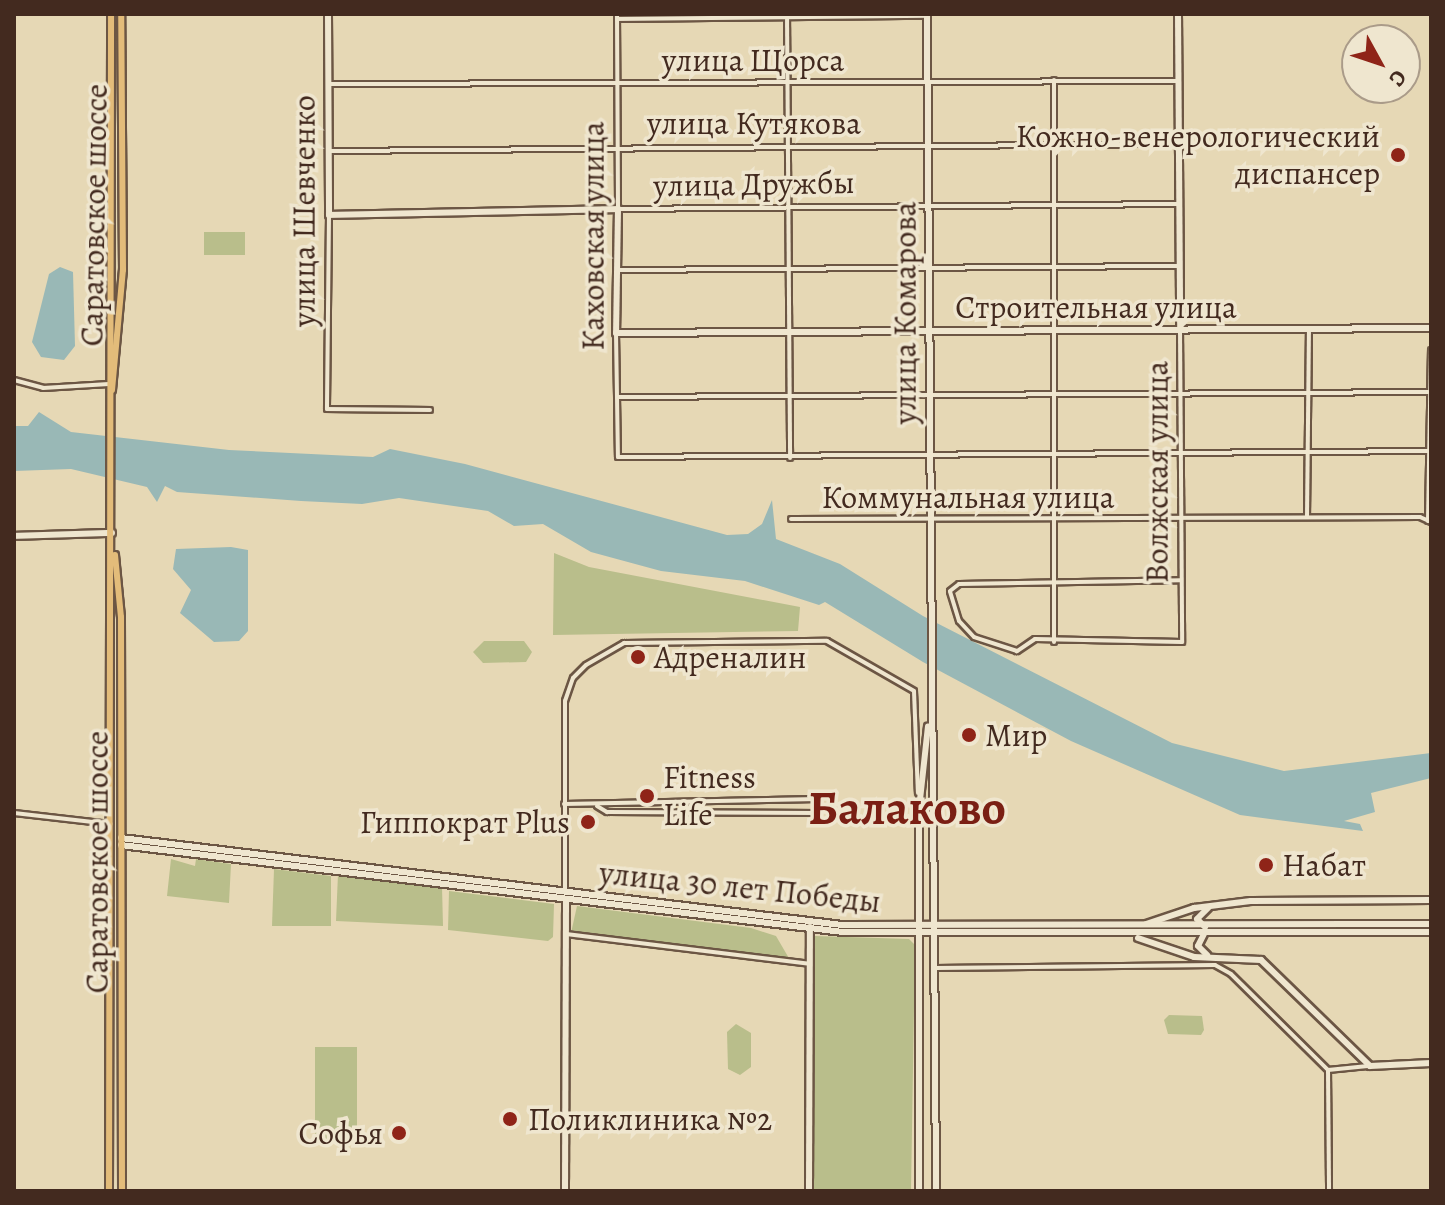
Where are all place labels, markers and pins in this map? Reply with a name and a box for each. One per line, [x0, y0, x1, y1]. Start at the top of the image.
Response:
place label: Кожно-венерологический диспансер [1016, 118, 1380, 193]
marker: Кожно-венерологический диспансер [1387, 144, 1409, 166]
place label: Адреналин [654, 638, 806, 676]
marker: Адреналин [629, 648, 647, 666]
place label: Мир [985, 716, 1047, 754]
marker: Мир [960, 726, 978, 744]
place label: Fitness Life [663, 759, 756, 834]
marker: Fitness Life [638, 787, 656, 805]
place label: Гиппократ Plus [360, 803, 570, 841]
marker: Гиппократ Plus [577, 811, 599, 833]
place label: Набат [1282, 846, 1366, 884]
marker: Набат [1257, 856, 1275, 874]
place label: Поликлиника №2 [528, 1100, 772, 1138]
marker: Поликлиника №2 [499, 1108, 521, 1130]
place label: Софья [299, 1114, 383, 1152]
marker: Софья [390, 1124, 408, 1142]

